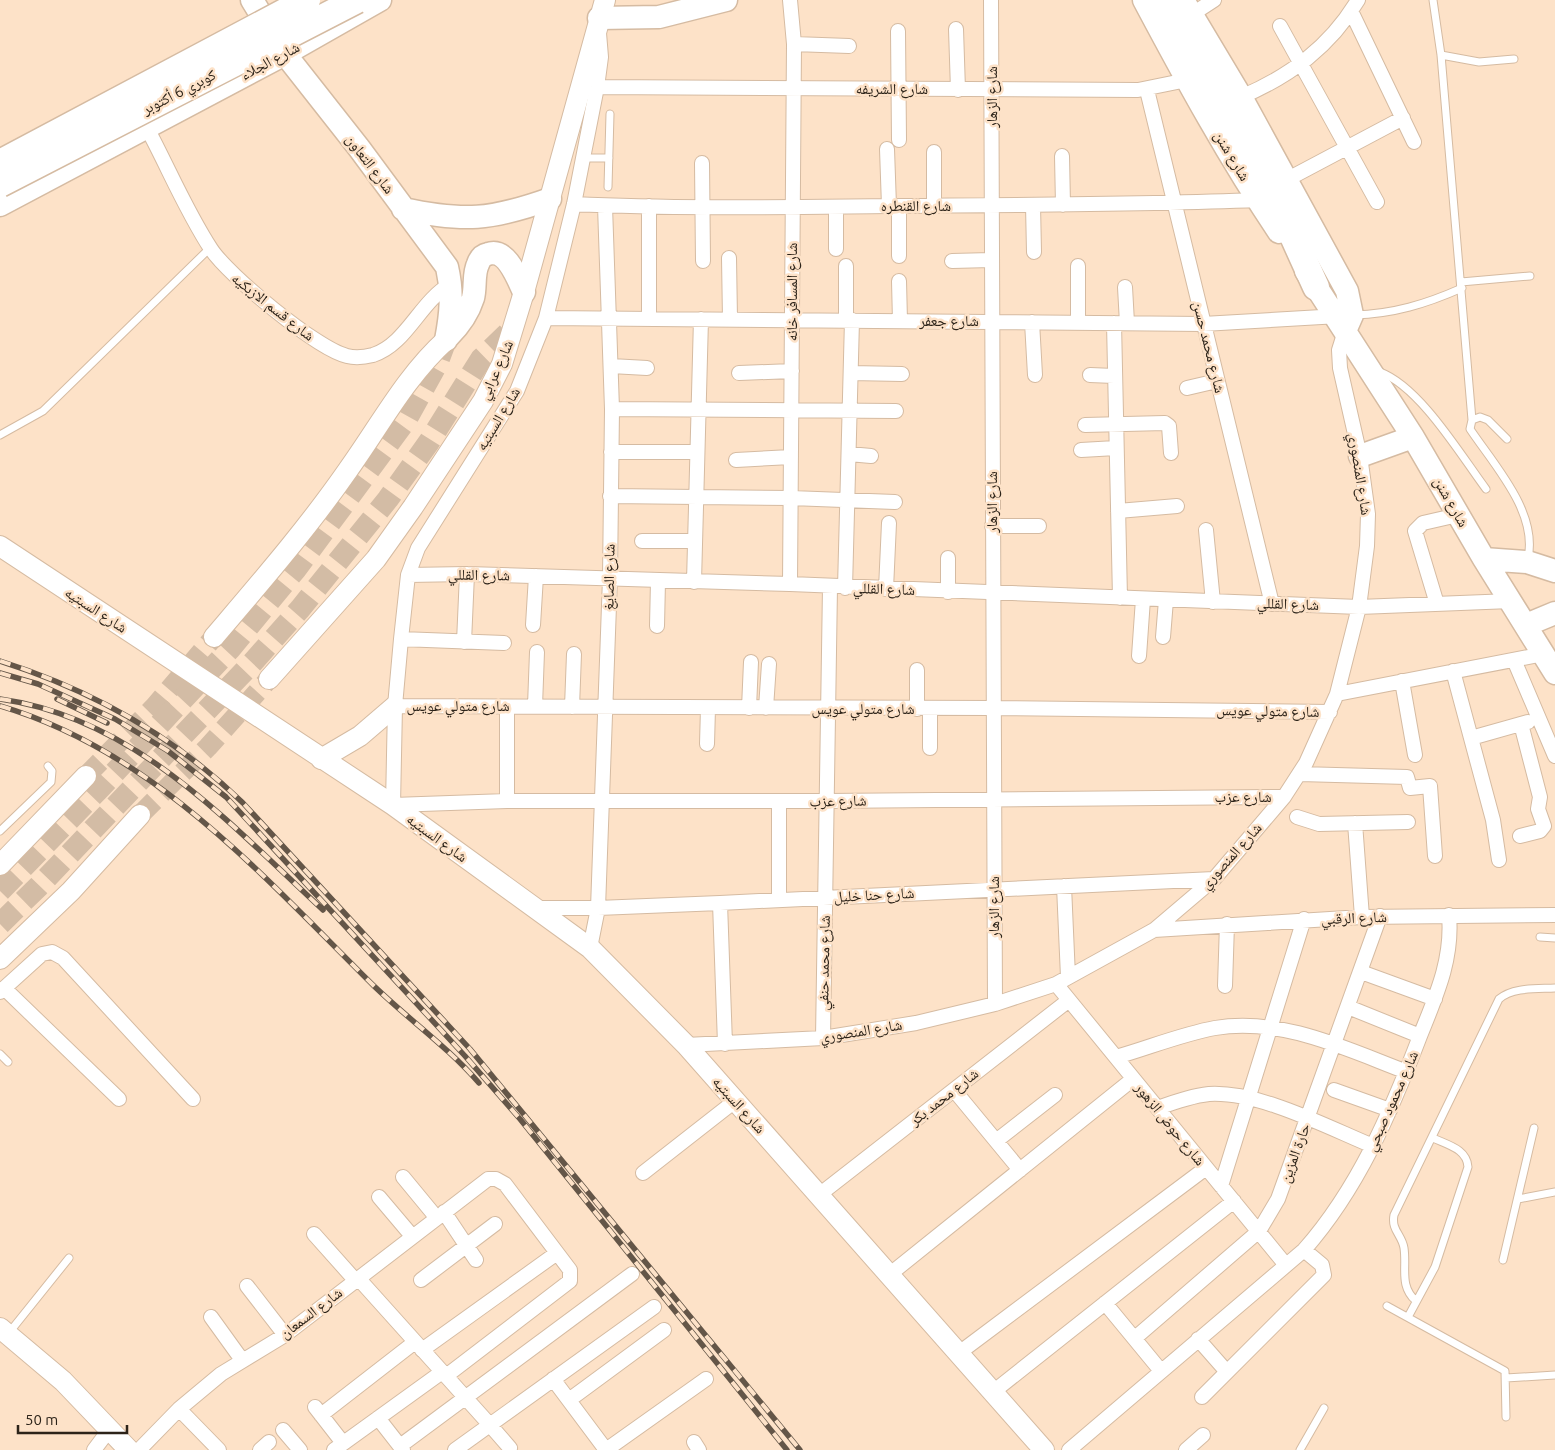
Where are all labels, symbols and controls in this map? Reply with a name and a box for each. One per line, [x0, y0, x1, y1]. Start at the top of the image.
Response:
street label: شارع الجلاء [237, 38, 303, 85]
street label: كوبري 6 أكتوبر [138, 66, 220, 121]
street label: شارع الزهار [983, 66, 1002, 129]
street label: شارع الشريفه [856, 80, 928, 99]
street label: شارع شنن [1209, 128, 1254, 185]
street label: شارع التعاون [341, 131, 398, 198]
street label: شارع القنطره [881, 197, 951, 216]
street label: شارع المسافر خانه [783, 243, 802, 341]
street label: شارع قسم الازبكيه [227, 269, 318, 346]
street label: شارع محمد حسن [1188, 299, 1229, 395]
street label: شارع جعفر [918, 312, 979, 331]
street label: شارع عرابي [475, 337, 520, 404]
street label: شارع السبتيه [472, 384, 525, 454]
street label: شارع المنصوري [1342, 432, 1375, 517]
street label: شارع الزهار [983, 471, 1002, 534]
street label: شارع شنن [1429, 474, 1473, 531]
street label: شارع الصايغ [599, 543, 620, 610]
street label: شارع القللي [448, 565, 510, 587]
street label: شارع القللي [853, 579, 915, 602]
street label: شارع السبتيه [61, 583, 131, 638]
street label: شارع القللي [1257, 594, 1319, 617]
street label: شارع متولي عويس [406, 697, 510, 718]
street label: شارع متولي عويس [811, 700, 915, 721]
street label: شارع متولي عويس [1216, 701, 1320, 724]
street label: شارع عزب [1214, 788, 1272, 807]
street label: شارع عزب [809, 792, 867, 811]
street label: شارع السبتيه [403, 810, 471, 867]
street label: شارع المنصوري [1197, 819, 1268, 895]
street label: شارع الزهار [985, 876, 1004, 939]
street label: شارع حنا خليل [833, 884, 915, 907]
street label: شارع الرقبي [1321, 908, 1387, 931]
street label: شارع محمد حنفي [814, 915, 837, 1011]
street label: شارع المنصوري [819, 1016, 904, 1049]
street label: شارع محمود صبحي [1362, 1048, 1425, 1155]
street label: شارع محمد بكر [905, 1064, 983, 1131]
street label: شارع السبتيه [708, 1073, 769, 1138]
street label: شارع حوض الزهور [1130, 1078, 1209, 1170]
street label: حارة المزين [1276, 1121, 1315, 1185]
street label: شارع السمعان [276, 1284, 347, 1343]
scale bar [18, 1402, 126, 1434]
text: 50 m [25, 1411, 58, 1428]

